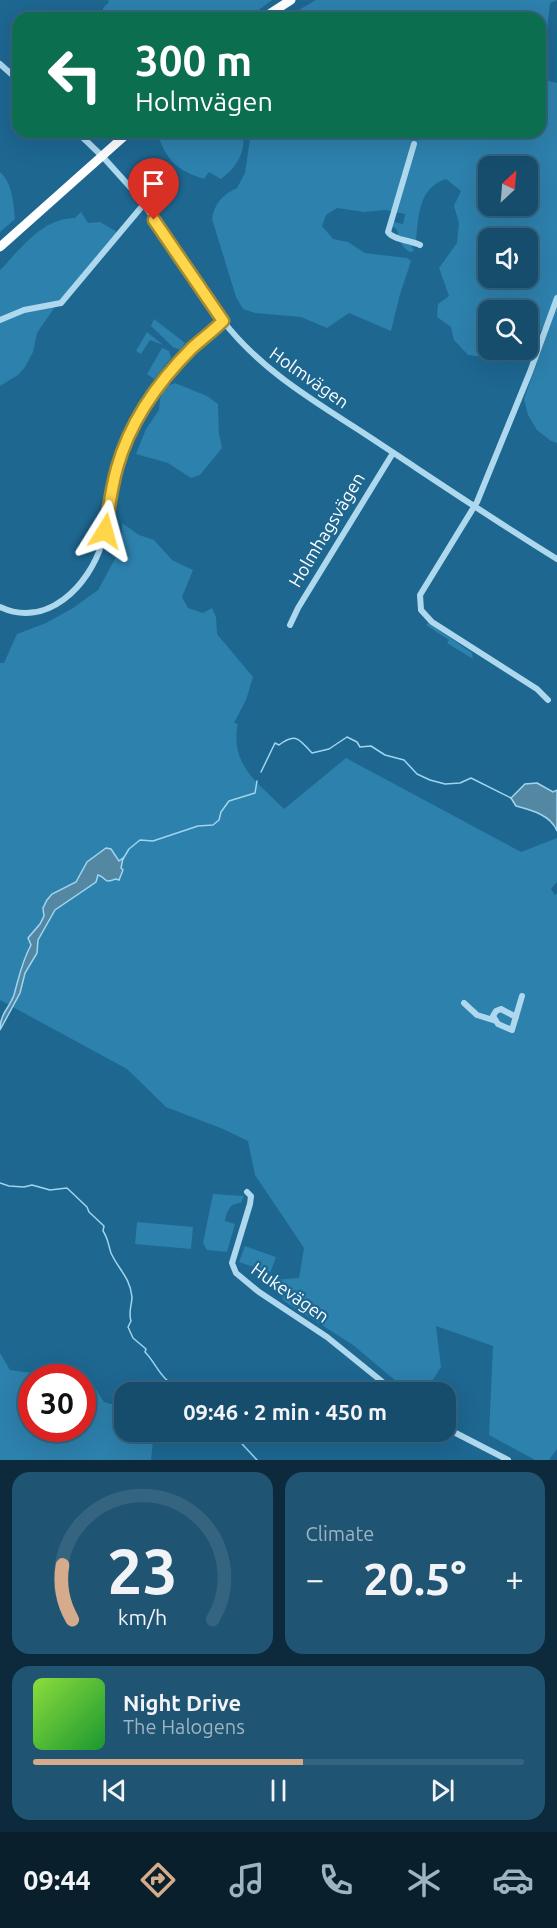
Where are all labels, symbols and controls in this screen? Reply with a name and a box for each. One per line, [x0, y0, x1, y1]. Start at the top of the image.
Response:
icon: left [36, 36, 114, 114]
text: 300 m [135, 37, 252, 84]
text: Holmvägen [135, 86, 273, 116]
north arrow [478, 156, 538, 216]
map controls [478, 156, 538, 360]
pin [128, 158, 179, 220]
icon: arrive [137, 167, 170, 200]
button: sound [478, 228, 538, 288]
button: search [478, 300, 538, 360]
street label: Holmvägen [266, 343, 353, 412]
street label: Holmhagsvägen [284, 469, 368, 590]
position arrow [73, 499, 137, 563]
street label: Hukevägen [248, 1258, 333, 1326]
speed limit sign: 30 [18, 1364, 96, 1442]
text: 09:46 · 2 min · 450 m [183, 1399, 387, 1424]
text: Climate [306, 1522, 374, 1545]
text: 23 [107, 1536, 177, 1606]
text: 20.5° [363, 1553, 466, 1604]
text: − [306, 1560, 324, 1597]
text: + [505, 1560, 524, 1597]
text: km/h [117, 1605, 167, 1629]
text: Night Drive [123, 1690, 241, 1715]
text: The Halogens [123, 1715, 245, 1738]
icon: previous [98, 1774, 131, 1807]
icon: pause [262, 1774, 295, 1807]
icon: next [426, 1774, 459, 1807]
icon: directions [137, 1859, 179, 1901]
icon: music [226, 1859, 268, 1901]
icon: phone [315, 1859, 357, 1901]
icon: climate [403, 1859, 445, 1901]
icon: car [492, 1859, 534, 1901]
text: 09:44 [23, 1865, 91, 1895]

